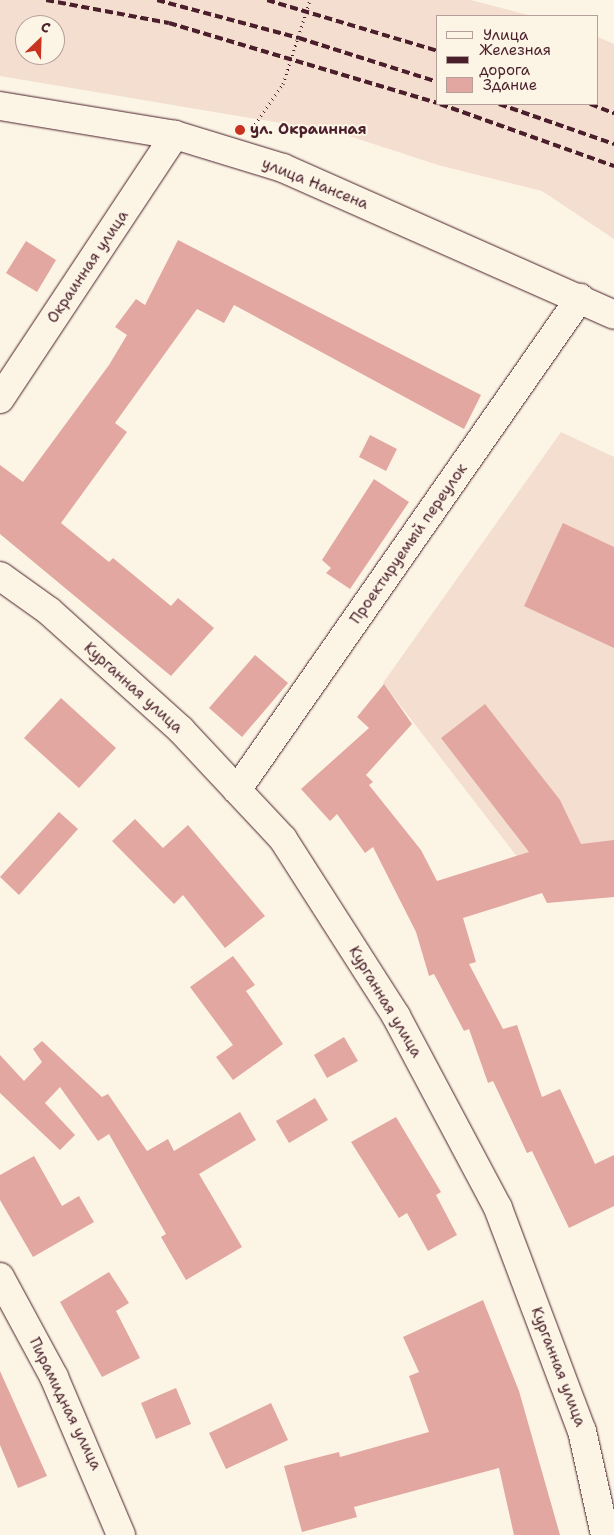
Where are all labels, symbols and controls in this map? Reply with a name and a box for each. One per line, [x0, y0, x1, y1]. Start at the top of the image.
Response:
north arrow [15, 15, 65, 65]
legend [436, 15, 599, 105]
text: С [38, 17, 53, 37]
text: Улица [483, 25, 528, 45]
text: Железная дорога [479, 40, 551, 80]
text: Здание [483, 75, 537, 95]
place label: ул. Окраинная [250, 121, 367, 139]
marker: ул. Окраинная [234, 124, 246, 136]
street label: улица Нансена [259, 154, 371, 214]
street label: Окраинная улица [44, 207, 132, 327]
street label: Проектируемый переулок [347, 460, 471, 628]
street label: Курганная улица [80, 639, 186, 737]
street label: Курганная улица [345, 943, 425, 1061]
street label: Курганная улица [527, 1305, 589, 1429]
street label: Пирамидная улица [25, 1335, 105, 1473]

